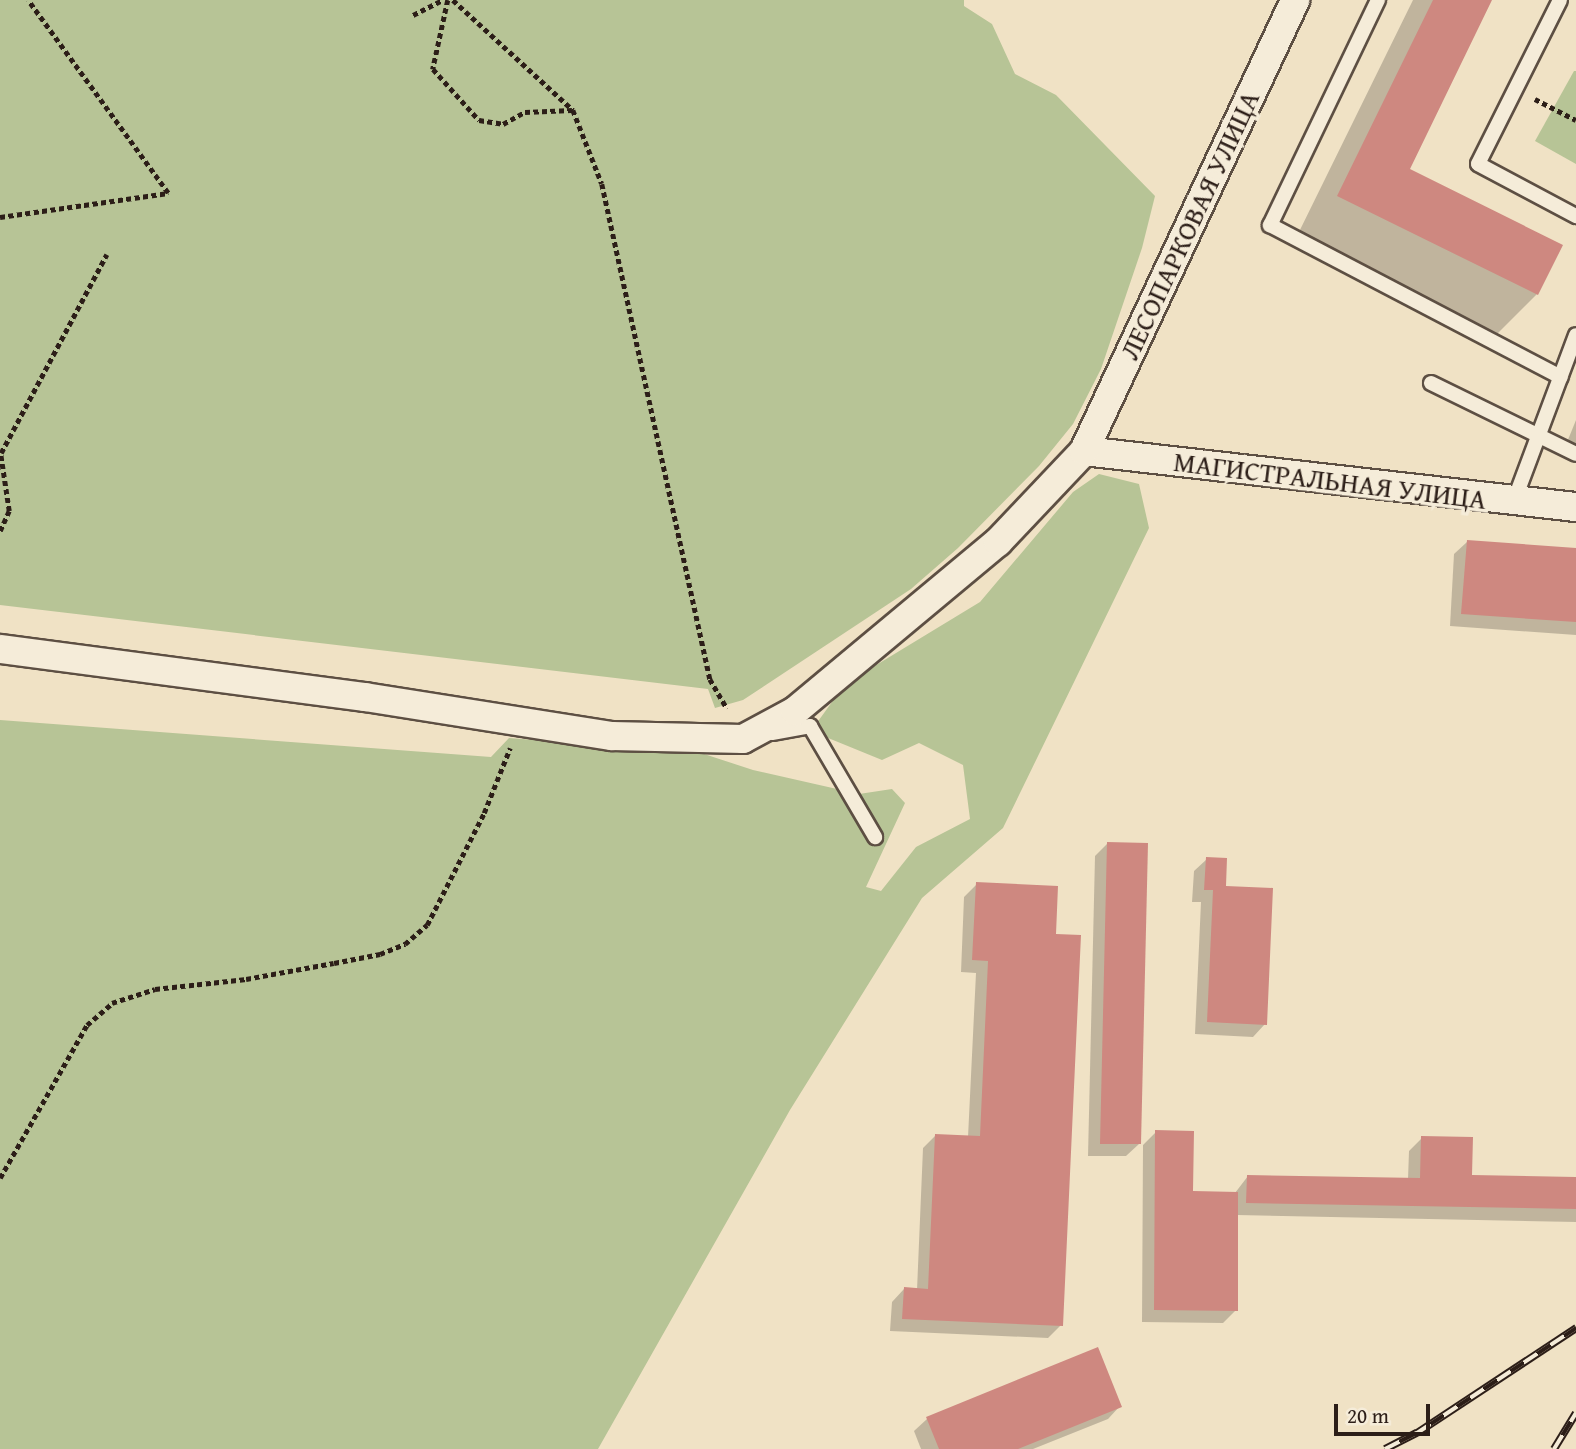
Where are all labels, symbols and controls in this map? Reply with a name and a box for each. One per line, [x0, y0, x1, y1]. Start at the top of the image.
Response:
street label: ЛЕСОПАРКОВАЯ УЛИЦА [1112, 85, 1266, 365]
street label: МАГИСТРАЛЬНАЯ УЛИЦА [1172, 444, 1488, 516]
scale bar [1338, 1390, 1434, 1434]
text: 20 m [1347, 1400, 1389, 1431]

